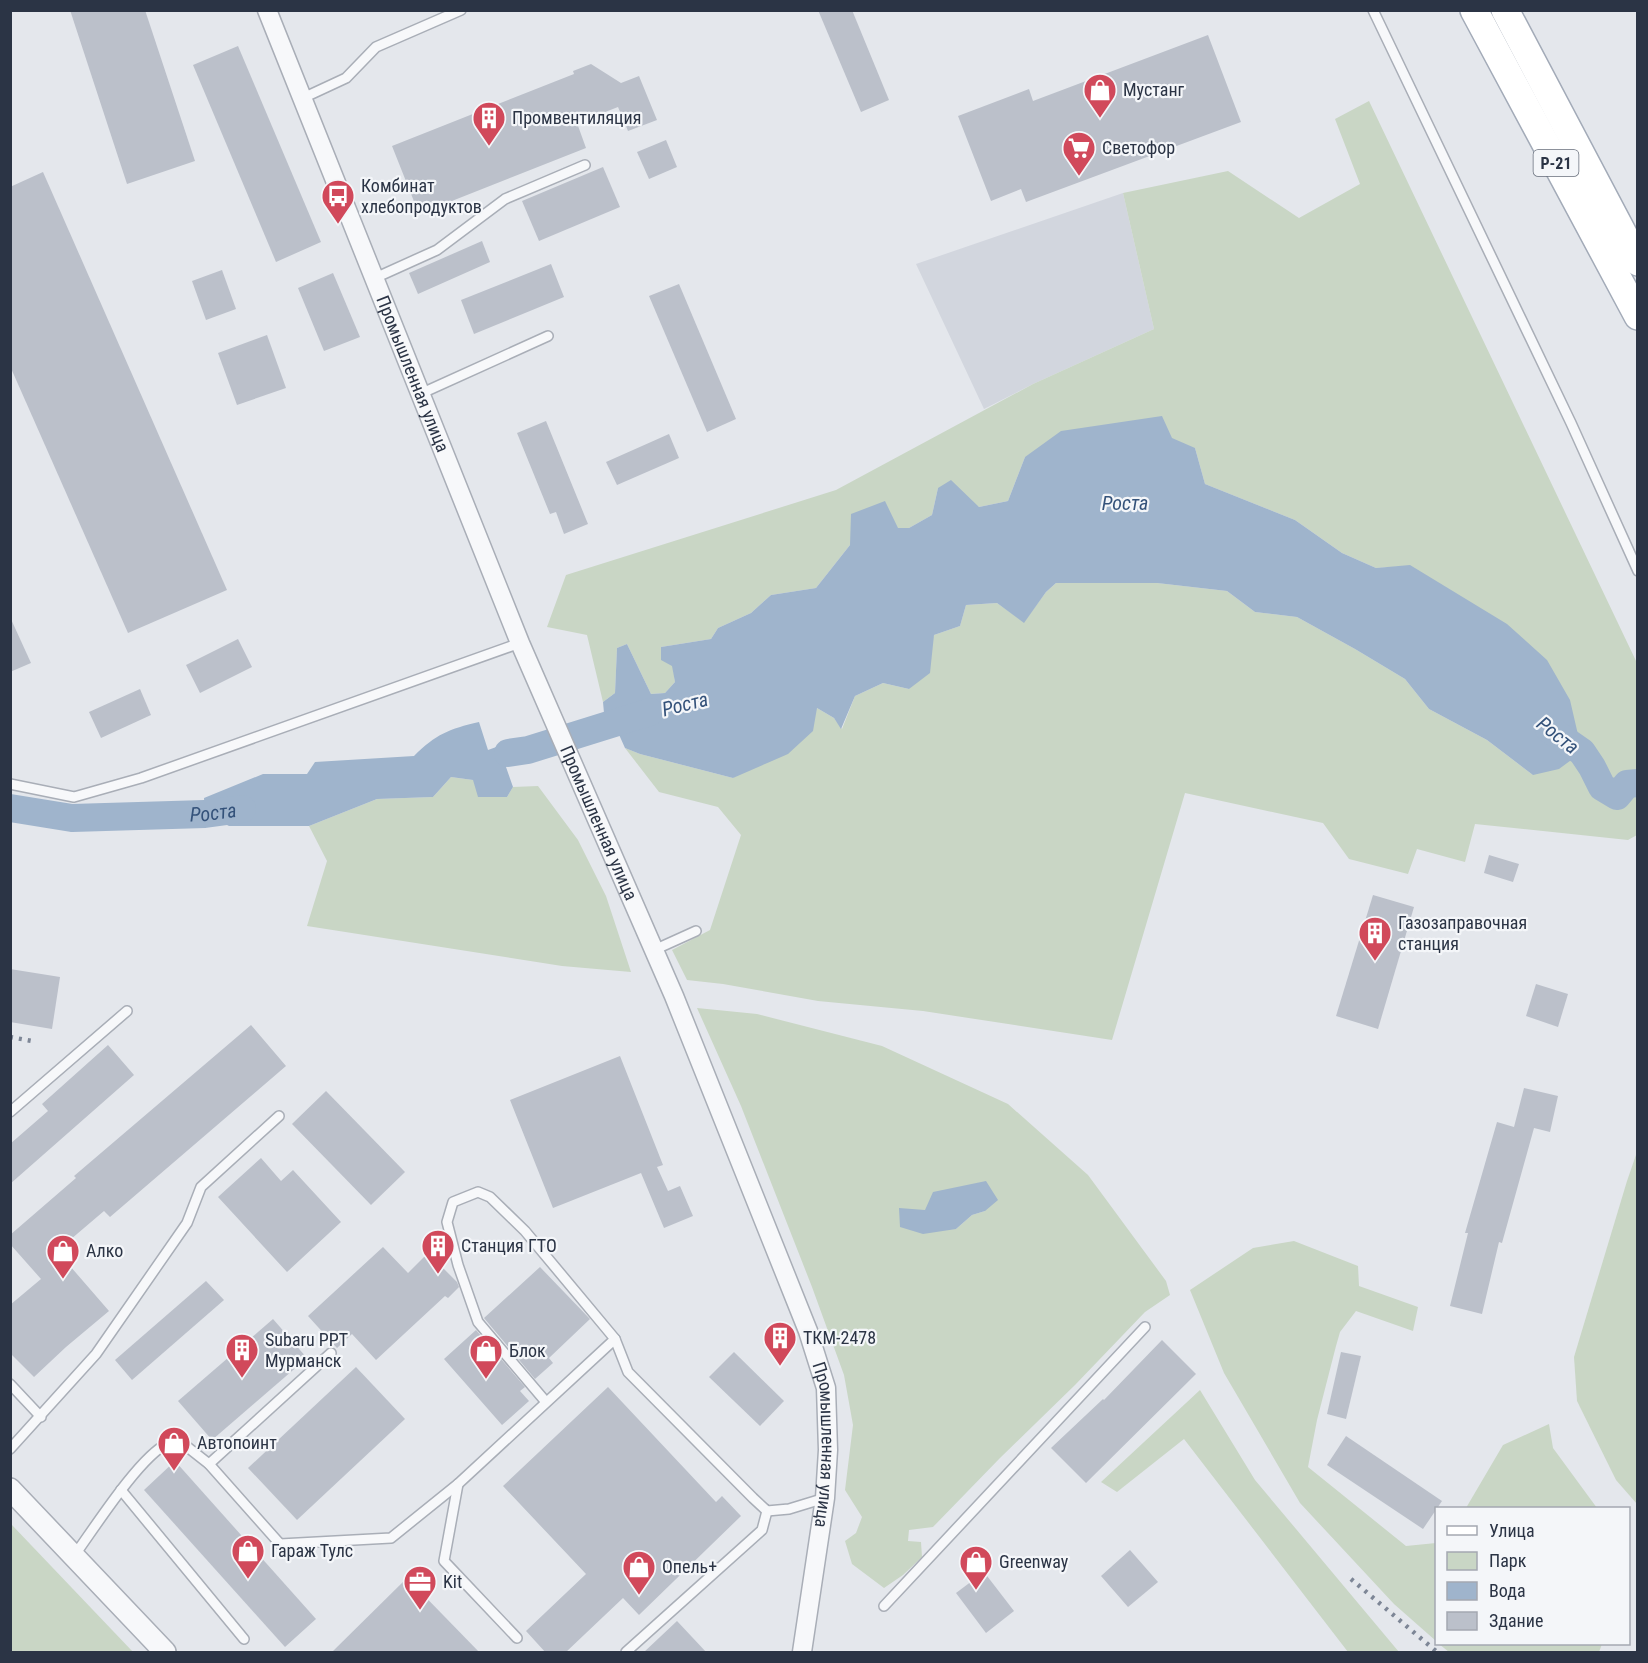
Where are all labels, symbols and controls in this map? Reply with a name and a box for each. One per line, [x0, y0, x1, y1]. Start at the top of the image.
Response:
shop icon: Мустанг [1082, 72, 1118, 119]
place label: Мустанг [1123, 79, 1185, 100]
building icon: Промвентиляция [471, 100, 507, 147]
place label: Промвентиляция [512, 107, 641, 128]
supermarket icon: Светофор [1061, 130, 1097, 177]
place label: Светофор [1102, 137, 1175, 158]
road number: Р-21 [1534, 150, 1578, 176]
place label: Комбинат хлебопродуктов [361, 175, 482, 217]
bus stop icon: Комбинат хлебопродуктов [320, 178, 356, 225]
street label: Промышленная улица [372, 293, 454, 455]
water label: Роста [1102, 491, 1148, 515]
water label: Роста [659, 687, 711, 721]
water label: Роста [1532, 711, 1584, 759]
street label: Промышленная улица [556, 742, 642, 903]
water label: Роста [189, 798, 238, 827]
place label: Газозаправочная станция [1398, 912, 1527, 954]
building icon: Газозаправочная станция [1357, 915, 1393, 962]
building icon: Станция ГТО [420, 1228, 456, 1275]
shop icon: Алко [45, 1233, 81, 1280]
place label: Станция ГТО [461, 1235, 557, 1256]
place label: Алко [86, 1240, 123, 1261]
building icon: ТКМ-2478 [762, 1320, 798, 1367]
place label: ТКМ-2478 [803, 1327, 876, 1348]
place label: Subaru РРТ Мурманск [265, 1329, 348, 1371]
building icon: Subaru РРТ Мурманск [224, 1332, 260, 1379]
shop icon: Блок [468, 1333, 504, 1380]
place label: Блок [509, 1340, 546, 1361]
street label: Промышленная улица [808, 1359, 839, 1529]
shop icon: Автопоинт [156, 1425, 192, 1472]
place label: Автопоинт [197, 1432, 277, 1453]
legend [1435, 1507, 1630, 1645]
text: Улица [1489, 1520, 1535, 1541]
shop icon: Гараж Тулс [230, 1533, 266, 1580]
place label: Гараж Тулс [271, 1540, 353, 1561]
shop icon: Greenway [958, 1544, 994, 1591]
shop icon: Опель+ [621, 1549, 657, 1596]
text: Парк [1489, 1550, 1527, 1571]
place label: Greenway [999, 1551, 1069, 1572]
place label: Опель+ [662, 1556, 717, 1577]
office icon: Kit [402, 1564, 438, 1611]
place label: Kit [443, 1571, 462, 1592]
text: Вода [1489, 1580, 1526, 1601]
text: Здание [1489, 1610, 1543, 1631]

